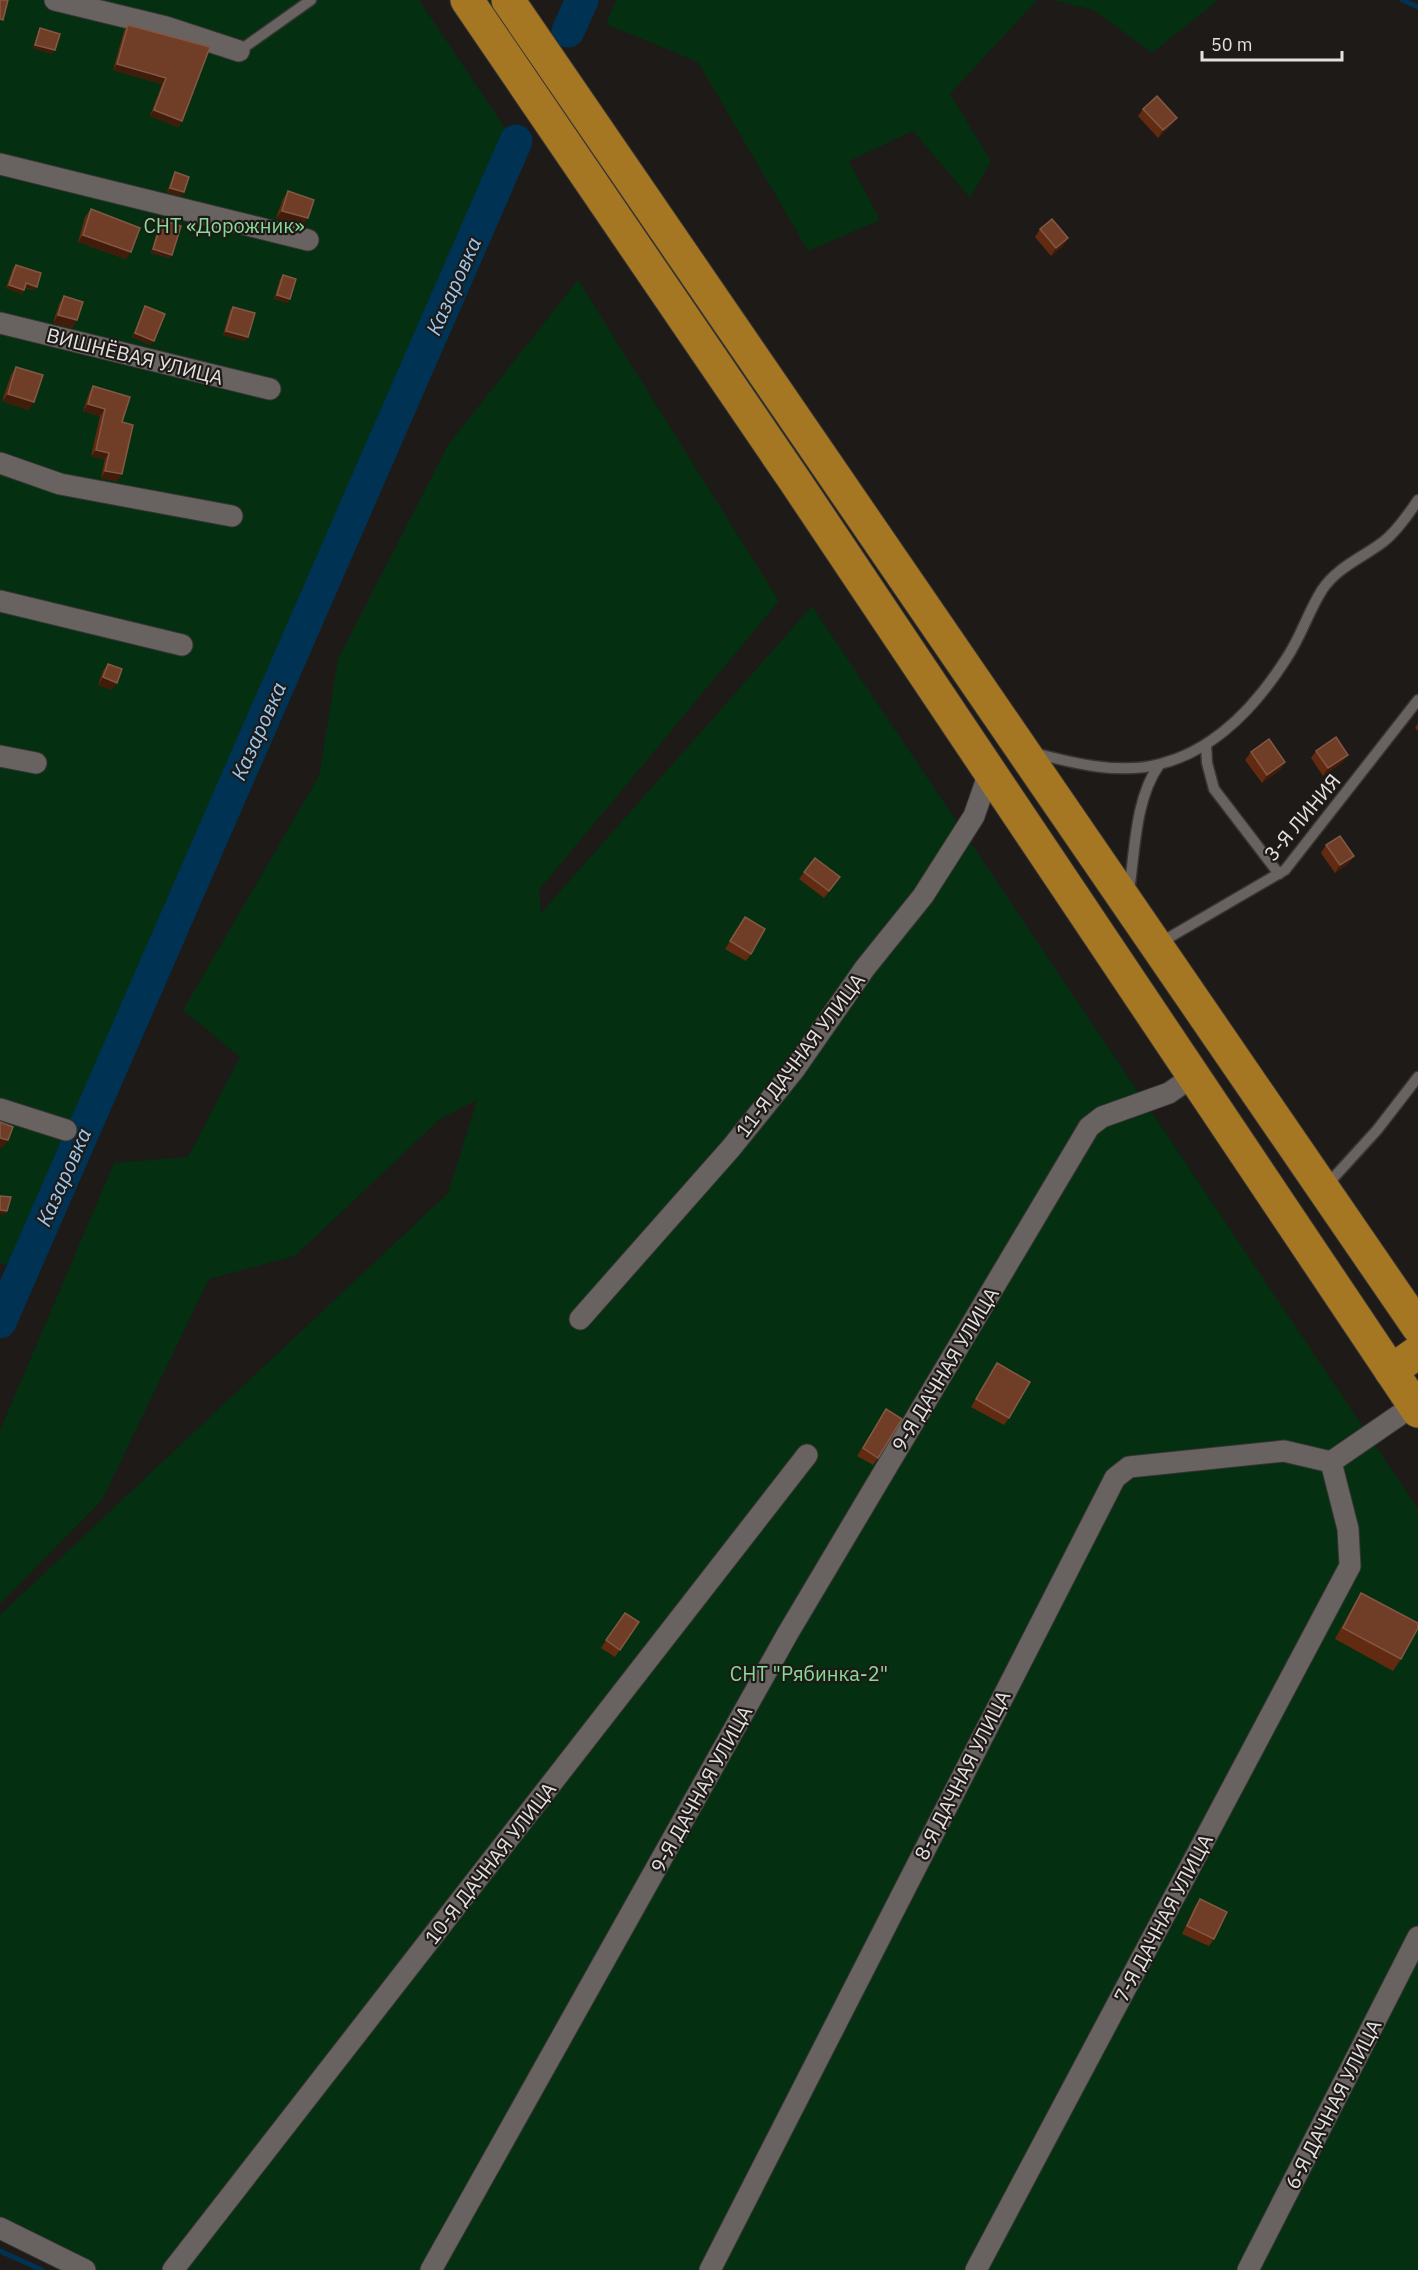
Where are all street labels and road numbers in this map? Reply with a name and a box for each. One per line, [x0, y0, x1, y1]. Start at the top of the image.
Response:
street label: ВИШНЁВАЯ УЛИЦА [44, 321, 226, 391]
street label: 3-Я ЛИНИЯ [1258, 768, 1346, 866]
street label: 11-Я ДАЧНАЯ УЛИЦА [729, 967, 871, 1143]
street label: 9-Я ДАЧНАЯ УЛИЦА [885, 1282, 1005, 1456]
street label: 8-Я ДАЧНАЯ УЛИЦА [908, 1685, 1017, 1864]
street label: 9-Я ДАЧНАЯ УЛИЦА [644, 1700, 758, 1877]
street label: 10-Я ДАЧНАЯ УЛИЦА [418, 1776, 562, 1950]
street label: 7-Я ДАЧНАЯ УЛИЦА [1107, 1829, 1219, 2007]
street label: 6-Я ДАЧНАЯ УЛИЦА [1279, 2014, 1388, 2193]

